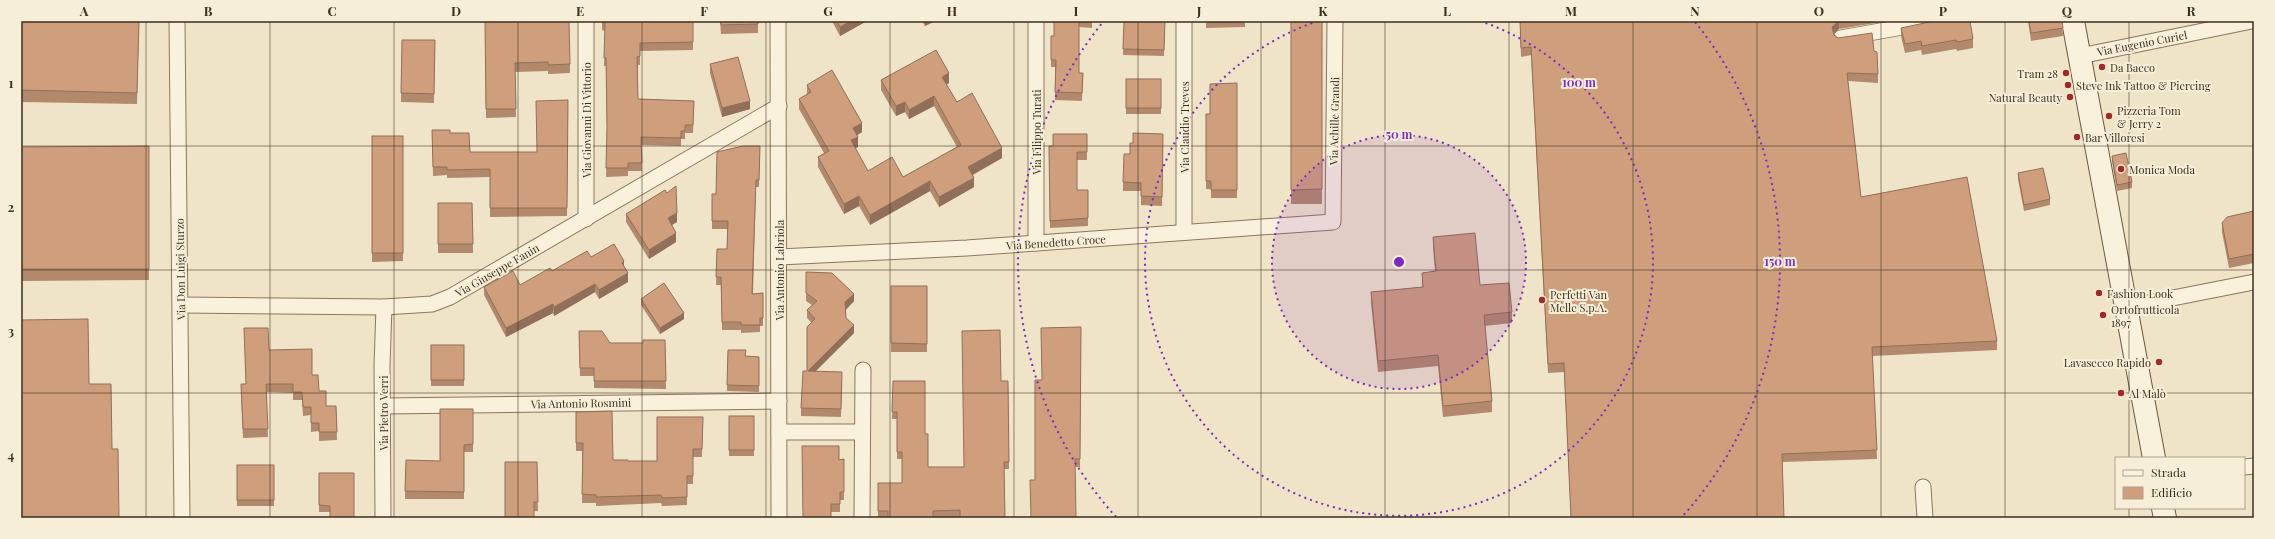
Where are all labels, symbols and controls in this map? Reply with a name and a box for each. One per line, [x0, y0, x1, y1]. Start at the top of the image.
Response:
text: A [79, 2, 89, 19]
text: B [204, 2, 213, 19]
text: C [327, 2, 337, 19]
text: D [451, 2, 461, 19]
text: E [576, 2, 584, 19]
text: F [700, 2, 708, 19]
text: G [823, 2, 833, 19]
text: H [947, 2, 957, 19]
text: I [1074, 2, 1079, 19]
text: J [1196, 2, 1202, 19]
text: K [1318, 2, 1328, 19]
text: L [1443, 2, 1451, 19]
text: M [1565, 2, 1577, 19]
text: N [1690, 2, 1700, 19]
text: O [1814, 2, 1824, 19]
text: P [1939, 2, 1948, 19]
text: Q [2062, 2, 2073, 19]
text: R [2187, 2, 2197, 19]
street label: Via Eugenio Curiel [2095, 27, 2188, 59]
place label: Da Bacco [2110, 60, 2155, 75]
street label: Via Giovanni Di Vittorio [579, 62, 594, 179]
marker: Da Bacco [2097, 62, 2107, 72]
place label: Tram 28 [2017, 66, 2058, 81]
marker: Tram 28 [2061, 68, 2071, 78]
text: 1 [9, 74, 14, 91]
text: 100 m [1562, 74, 1596, 90]
street label: Via Achille Grandi [1326, 77, 1342, 166]
place label: Steve Ink Tattoo & Piercing [2076, 78, 2211, 93]
marker: Steve Ink Tattoo & Piercing [2063, 80, 2073, 90]
street label: Via Claudio Treves [1177, 81, 1192, 174]
street label: Via Filippo Turati [1029, 89, 1044, 176]
place label: Natural Beauty [1989, 90, 2062, 105]
marker: Natural Beauty [2065, 92, 2075, 102]
place label: Pizzeria Tom & Jerry 2 [2117, 103, 2181, 131]
marker: Pizzeria Tom & Jerry 2 [2104, 111, 2114, 121]
text: 50 m [1386, 126, 1413, 142]
place label: Bar Villoresi [2085, 130, 2145, 145]
marker: Bar Villoresi [2072, 132, 2082, 142]
place label: Monica Moda [2129, 162, 2195, 177]
marker: Monica Moda [2116, 164, 2126, 174]
text: 2 [8, 198, 15, 215]
street label: Via Don Luigi Sturzo [172, 218, 188, 321]
street label: Via Antonio Labriola [772, 219, 787, 321]
street label: Via Benedetto Croce [1005, 231, 1107, 253]
street label: Via Giuseppe Fanin [451, 240, 542, 301]
text: 150 m [1764, 253, 1796, 269]
centre of rings [1392, 255, 1406, 269]
place label: Fashion Look [2107, 286, 2173, 301]
place label: Perfetti Van Melle S.p.A. [1550, 287, 1607, 315]
marker: Fashion Look [2094, 288, 2104, 298]
marker: Perfetti Van Melle S.p.A. [1537, 295, 1547, 305]
place label: Ortofrutticola 1897 [2111, 302, 2180, 330]
marker: Ortofrutticola 1897 [2098, 310, 2108, 320]
text: 3 [8, 322, 14, 339]
place label: Lavasecco Rapido [2064, 355, 2151, 370]
marker: Lavasecco Rapido [2154, 357, 2164, 367]
street label: Via Pietro Verri [376, 376, 391, 451]
place label: Al Malò [2128, 386, 2166, 401]
marker: Al Malò [2116, 388, 2126, 398]
street label: Via Antonio Rosmini [530, 395, 631, 411]
text: 4 [8, 446, 15, 463]
legend [2115, 457, 2245, 509]
text: Strada [2151, 464, 2186, 480]
text: Edificio [2151, 484, 2193, 500]

